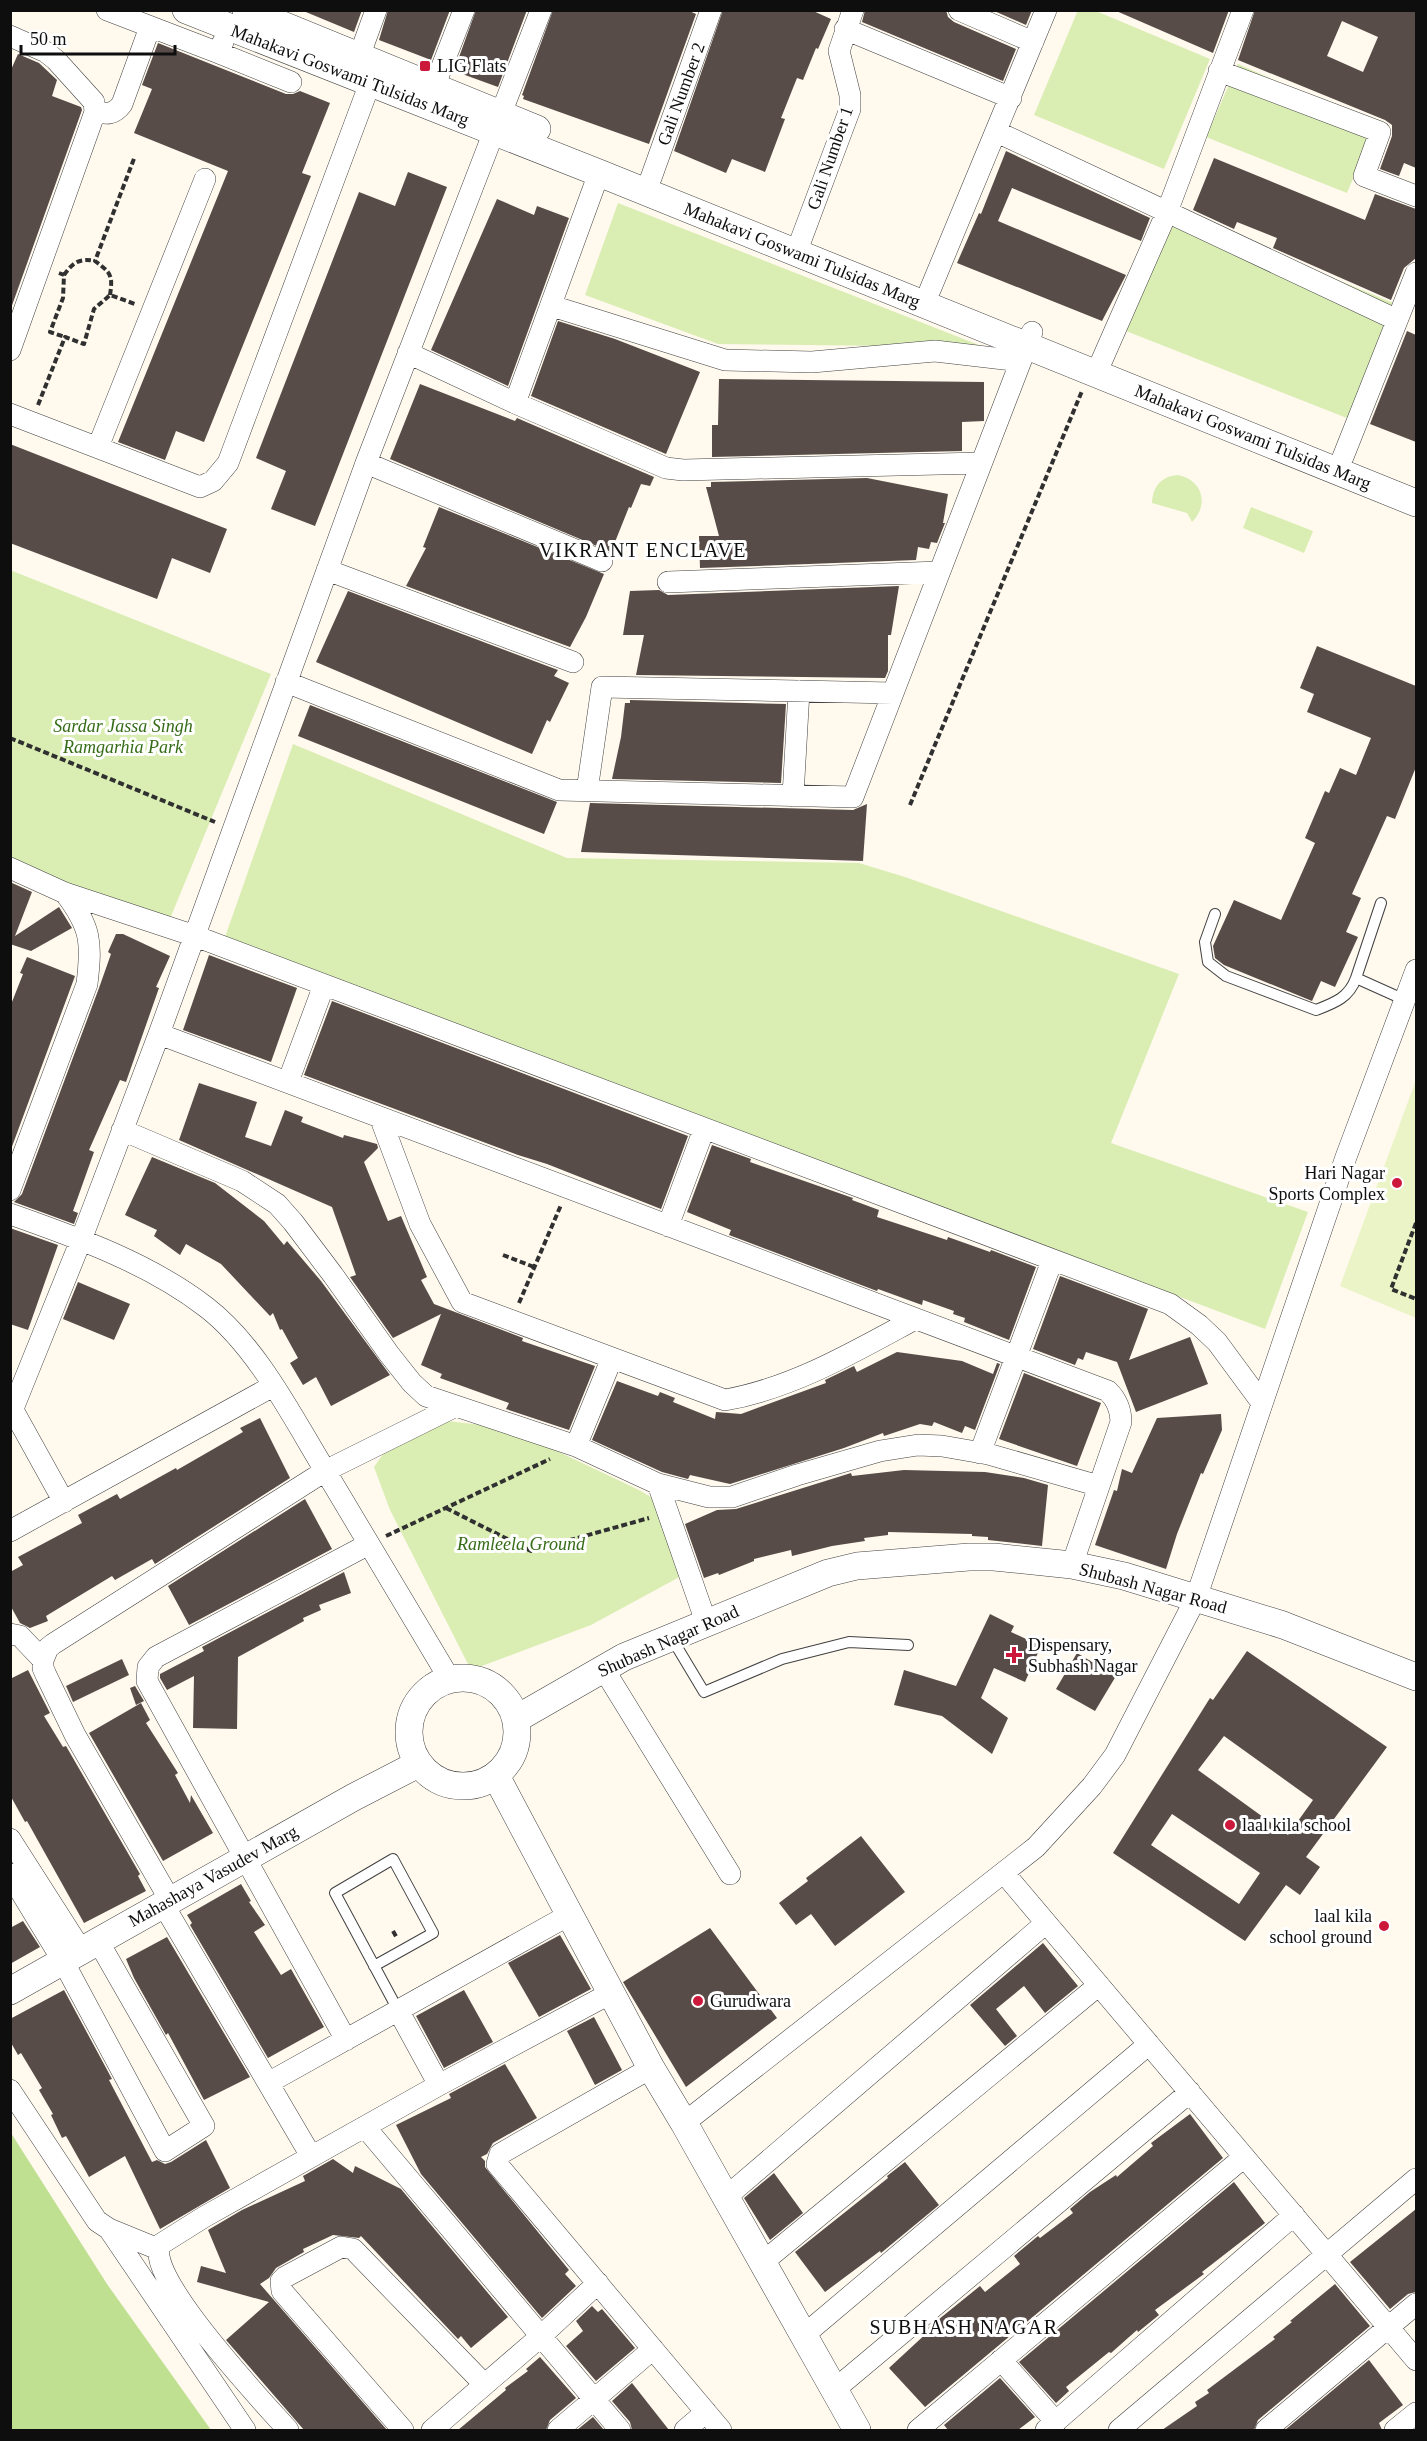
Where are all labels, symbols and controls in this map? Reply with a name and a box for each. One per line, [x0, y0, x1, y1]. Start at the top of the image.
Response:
scale bar [21, 18, 176, 56]
street label: Mahakavi Goswami Tulsidas Marg [228, 20, 472, 130]
text: 50 m [30, 29, 67, 49]
street label: Gali Number 2 [653, 40, 709, 148]
place label: LIG Flats [437, 56, 507, 76]
marker: LIG Flats [418, 59, 432, 73]
street label: Gali Number 1 [803, 104, 857, 212]
street label: Mahakavi Goswami Tulsidas Marg [681, 198, 923, 312]
street label: Mahakavi Goswami Tulsidas Marg [1132, 380, 1374, 494]
district label: VIKRANT ENCLAVE [539, 539, 747, 561]
park label: Sardar Jassa Singh Ramgarhia Park [53, 716, 193, 757]
place label: Hari Nagar Sports Complex [1268, 1163, 1385, 1204]
marker: Hari Nagar Sports Complex [1390, 1176, 1404, 1190]
park label: Ramleela Ground [456, 1534, 586, 1554]
street label: Shubash Nagar Road [1077, 1559, 1229, 1617]
street label: Shubash Nagar Road [595, 1601, 741, 1681]
place label: Dispensary, Subhash Nagar [1028, 1635, 1137, 1676]
marker: Dispensary, Subhash Nagar [1005, 1646, 1023, 1664]
place label: laal kila school [1242, 1815, 1351, 1835]
marker: laal kila school [1223, 1818, 1237, 1832]
street label: Mahashaya Vasudev Marg [125, 1821, 301, 1931]
place label: laal kila school ground [1270, 1906, 1372, 1947]
marker: laal kila school ground [1377, 1919, 1391, 1933]
place label: Gurudwara [710, 1991, 791, 2011]
marker: Gurudwara [691, 1994, 705, 2008]
district label: SUBHASH NAGAR [870, 2316, 1058, 2338]

